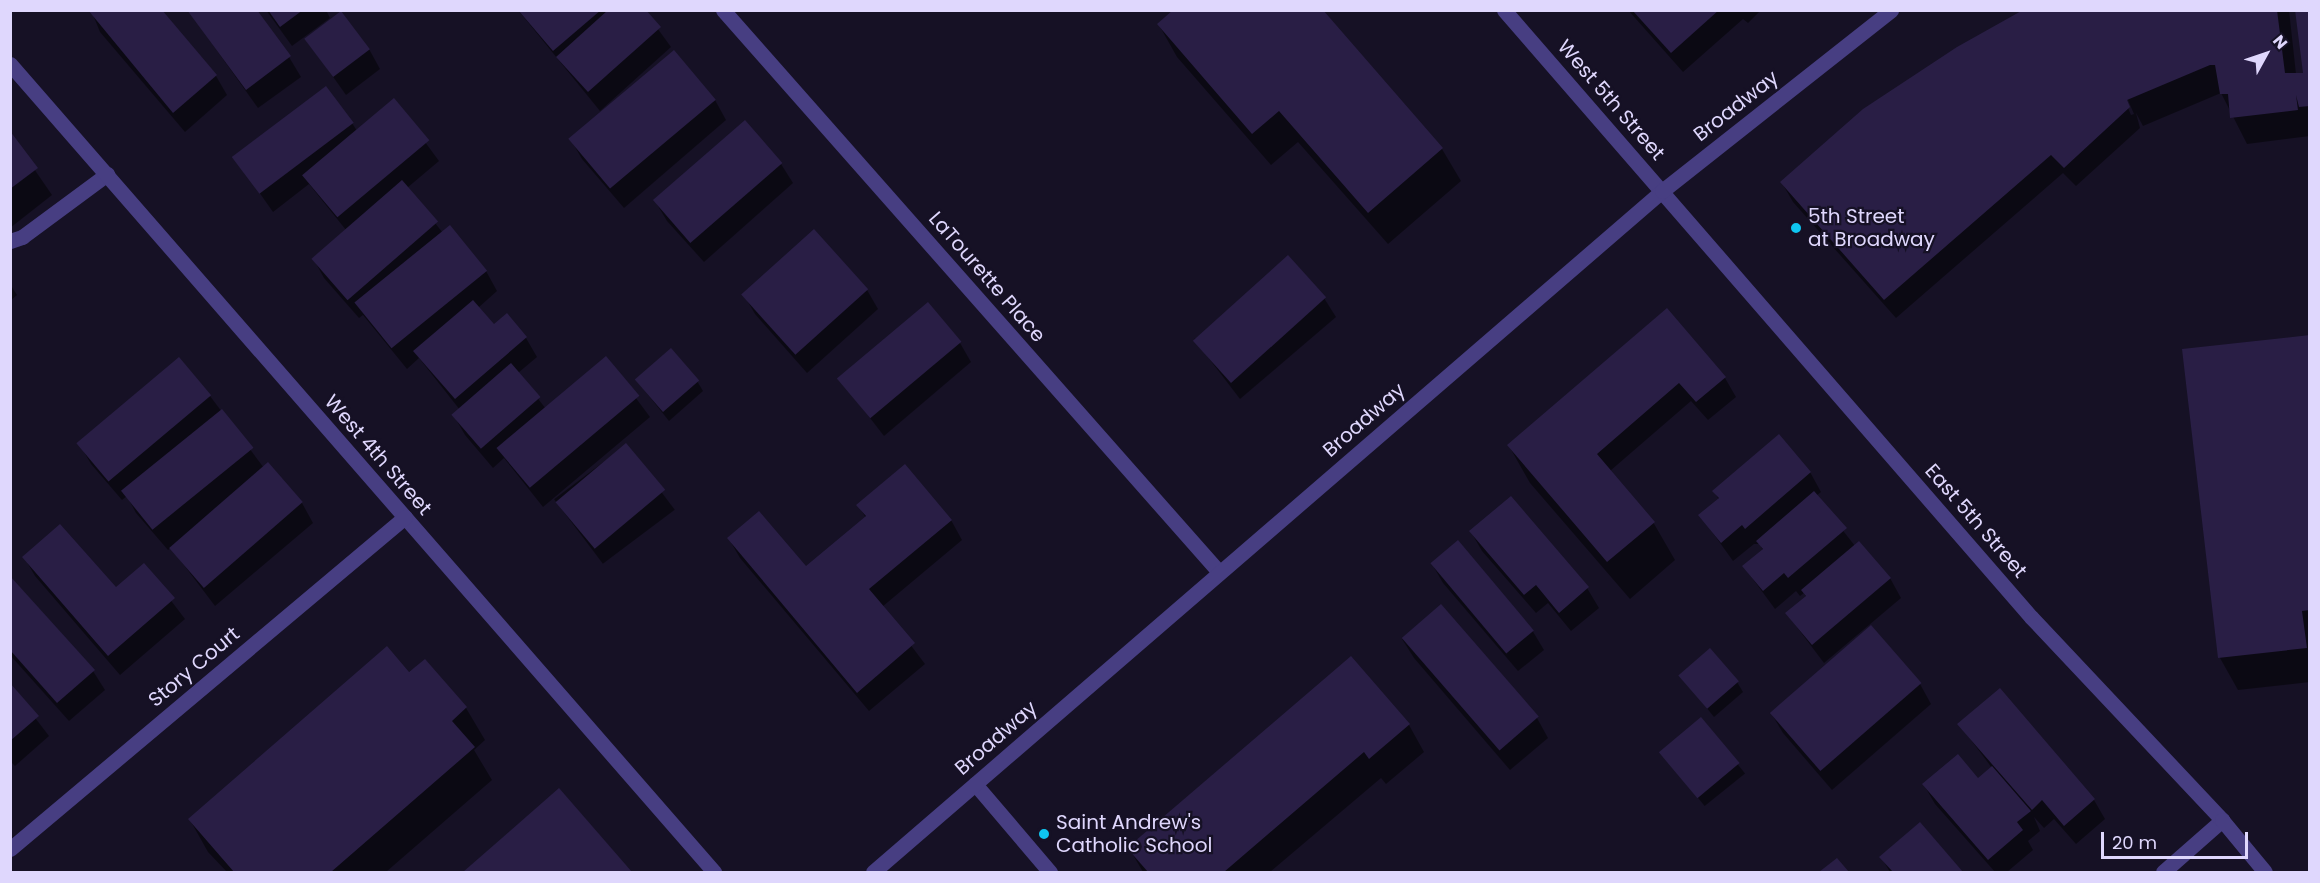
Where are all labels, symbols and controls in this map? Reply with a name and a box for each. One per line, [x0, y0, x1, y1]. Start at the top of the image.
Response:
north arrow [2236, 24, 2296, 84]
text: N [2267, 30, 2293, 54]
street label: West 5th Street [1552, 35, 1670, 165]
street label: Broadway [1689, 66, 1783, 146]
place label: 5th Street at Broadway [1808, 204, 1935, 251]
street label: LaTourette Place [924, 207, 1050, 347]
marker: 5th Street at Broadway [1789, 221, 1803, 235]
street label: Broadway [1318, 378, 1410, 462]
street label: West 4th Street [319, 390, 437, 520]
street label: East 5th Street [1920, 459, 2032, 583]
street label: Story Court [144, 622, 244, 712]
street label: Broadway [950, 696, 1042, 780]
place label: Saint Andrew's Catholic School [1056, 810, 1212, 857]
scale bar [2104, 820, 2251, 858]
marker: Saint Andrew's Catholic School [1037, 827, 1051, 841]
text: 20 m [2112, 830, 2157, 855]

